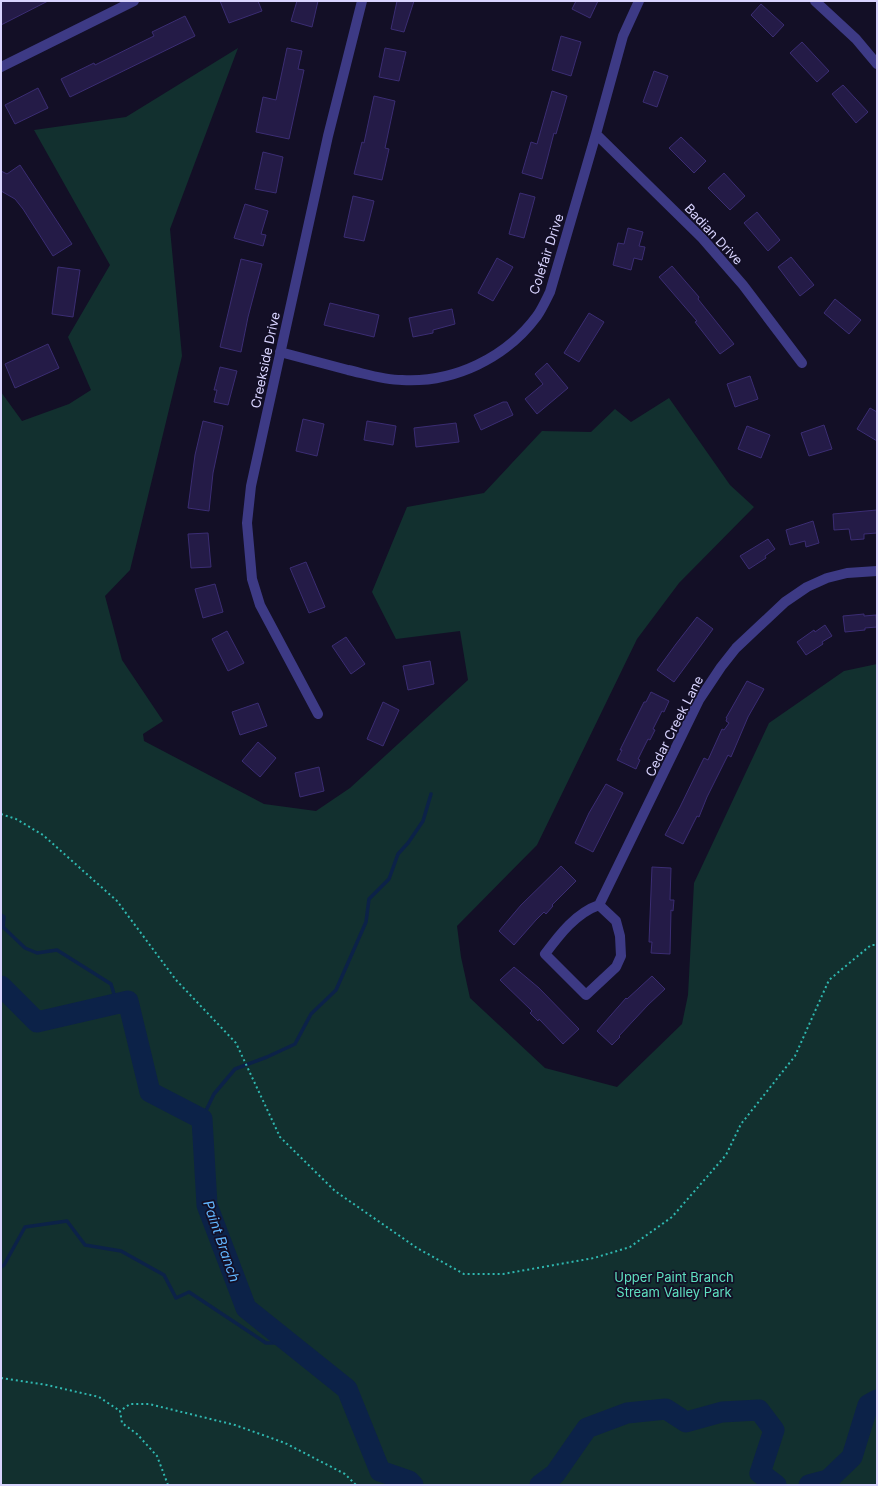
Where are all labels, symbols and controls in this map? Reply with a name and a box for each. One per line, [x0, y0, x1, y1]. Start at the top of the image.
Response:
street label: Badian Drive [682, 200, 746, 268]
street label: Colefair Drive [525, 212, 567, 296]
street label: Creekside Drive [247, 310, 283, 410]
street label: Cedar Creek Lane [642, 673, 706, 779]
water label: Paint Branch [200, 1198, 244, 1284]
park label: Upper Paint Branch Stream Valley Park [614, 1269, 734, 1300]

